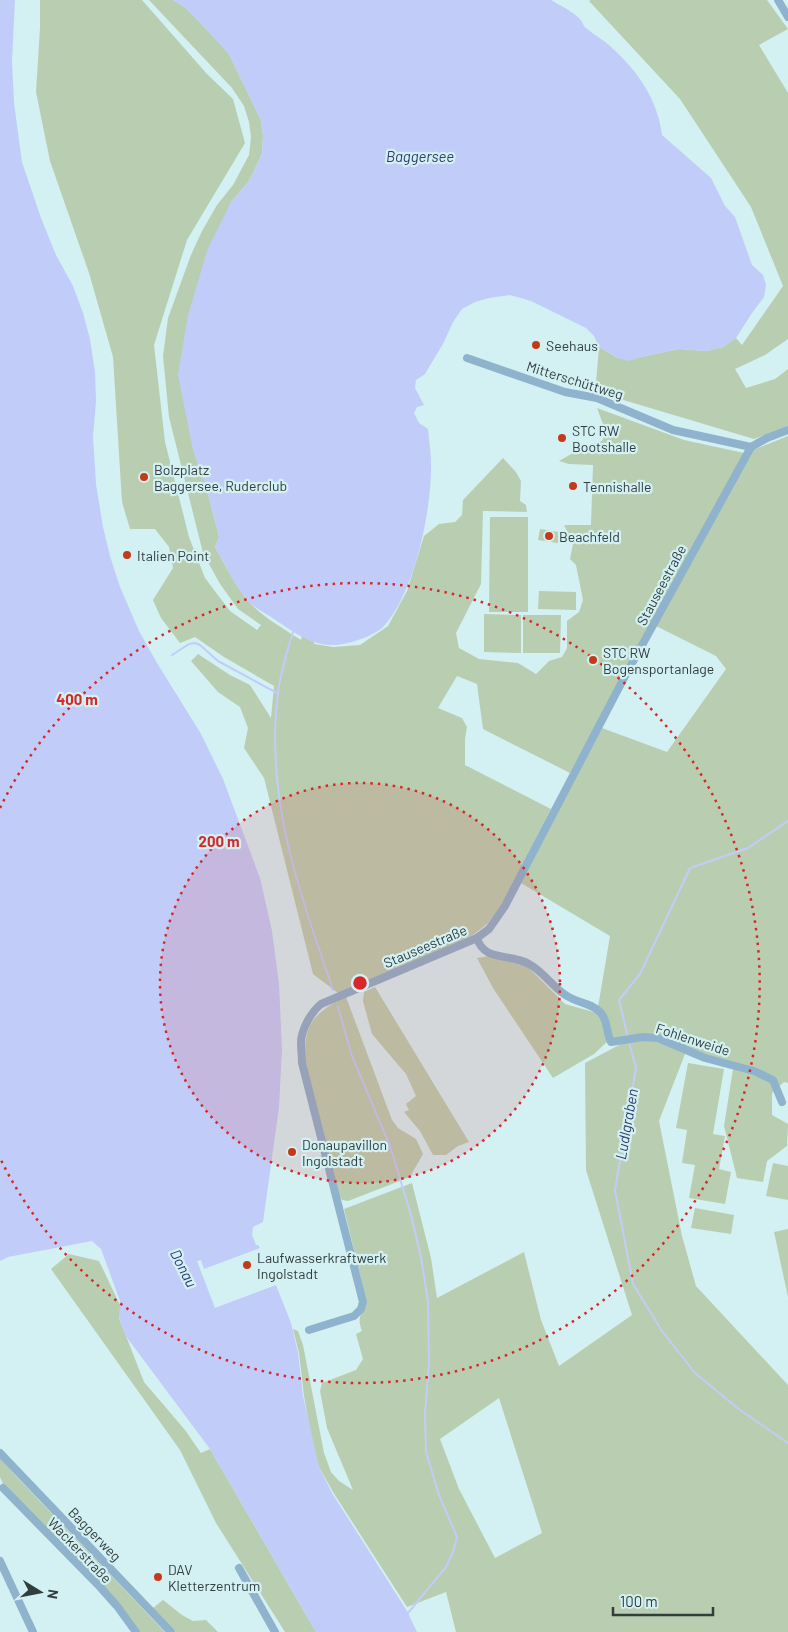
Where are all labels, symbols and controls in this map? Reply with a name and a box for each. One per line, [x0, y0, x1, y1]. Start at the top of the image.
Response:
water label: Baggersee [386, 147, 454, 165]
place label: Seehaus [546, 337, 598, 354]
marker: Seehaus [530, 339, 542, 351]
street label: Mitterschüttweg [525, 357, 625, 403]
place label: STC RW Bootshalle [572, 422, 636, 455]
marker: STC RW Bootshalle [556, 432, 568, 444]
place label: Bolzplatz Baggersee, Ruderclub [154, 461, 287, 494]
marker: Bolzplatz Baggersee, Ruderclub [138, 471, 150, 483]
place label: Tennishalle [583, 478, 651, 495]
marker: Tennishalle [567, 480, 579, 492]
place label: Beachfeld [559, 528, 620, 545]
marker: Beachfeld [543, 530, 555, 542]
street label: Stauseestraße [633, 542, 689, 628]
place label: Italien Point [137, 547, 209, 564]
marker: Italien Point [121, 549, 133, 561]
place label: STC RW Bogensportanlage [603, 644, 714, 677]
marker: STC RW Bogensportanlage [587, 654, 599, 666]
text: 400 m [56, 690, 98, 708]
text: 200 m [198, 832, 240, 850]
street label: Stauseestraße [381, 921, 469, 971]
centre of rings [351, 974, 369, 992]
street label: Fohlenweide [654, 1019, 732, 1059]
water label: Ludlgraben [611, 1087, 641, 1161]
place label: Donaupavillon Ingolstadt [302, 1136, 387, 1169]
marker: Donaupavillon Ingolstadt [286, 1146, 298, 1158]
water label: Donau [167, 1246, 201, 1290]
place label: Laufwasserkraftwerk Ingolstadt [257, 1249, 386, 1282]
marker: Laufwasserkraftwerk Ingolstadt [241, 1259, 253, 1271]
street label: Baggerweg [65, 1503, 125, 1565]
street label: Wackerstraße [44, 1514, 116, 1586]
place label: DAV Kletterzentrum [168, 1561, 260, 1594]
north arrow [15, 1567, 65, 1617]
marker: DAV Kletterzentrum [152, 1571, 164, 1583]
scale bar [613, 1584, 713, 1616]
text: N [44, 1588, 62, 1600]
text: 100 m [620, 1592, 658, 1610]

